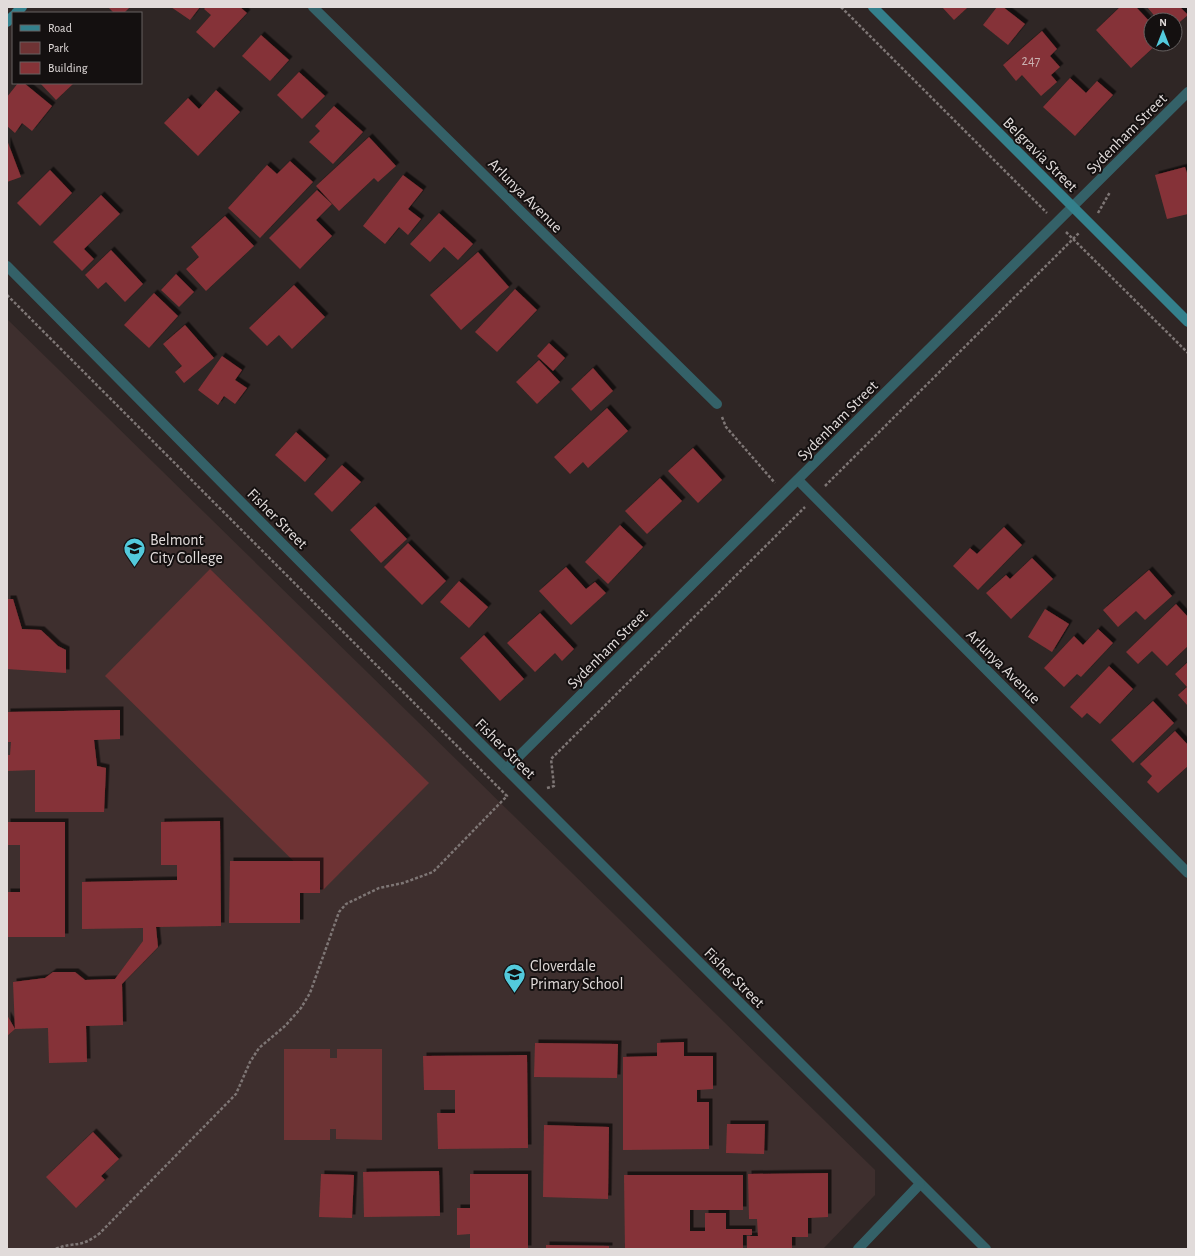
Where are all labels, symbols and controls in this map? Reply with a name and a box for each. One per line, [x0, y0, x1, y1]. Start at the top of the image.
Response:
legend [12, 12, 142, 84]
north arrow [1143, 12, 1183, 52]
text: N [1159, 17, 1167, 28]
text: Road [48, 22, 72, 34]
text: Park [48, 42, 69, 54]
house number: 247 [1022, 54, 1041, 68]
text: Building [48, 62, 88, 74]
street label: Sydenham Street [1083, 90, 1171, 178]
street label: Belgravia Street [1000, 114, 1081, 195]
street label: Arlunya Avenue [484, 156, 565, 237]
street label: Sydenham Street [794, 377, 882, 465]
street label: Fisher Street [244, 486, 310, 552]
place label: Belmont City College [150, 532, 223, 567]
school or university icon: Belmont City College [121, 535, 147, 568]
street label: Sydenham Street [564, 605, 652, 693]
street label: Arlunya Avenue [962, 627, 1043, 708]
street label: Fisher Street [472, 716, 538, 782]
street label: Fisher Street [701, 945, 767, 1011]
place label: Cloverdale Primary School [530, 958, 623, 993]
school or university icon: Cloverdale Primary School [502, 961, 528, 994]

